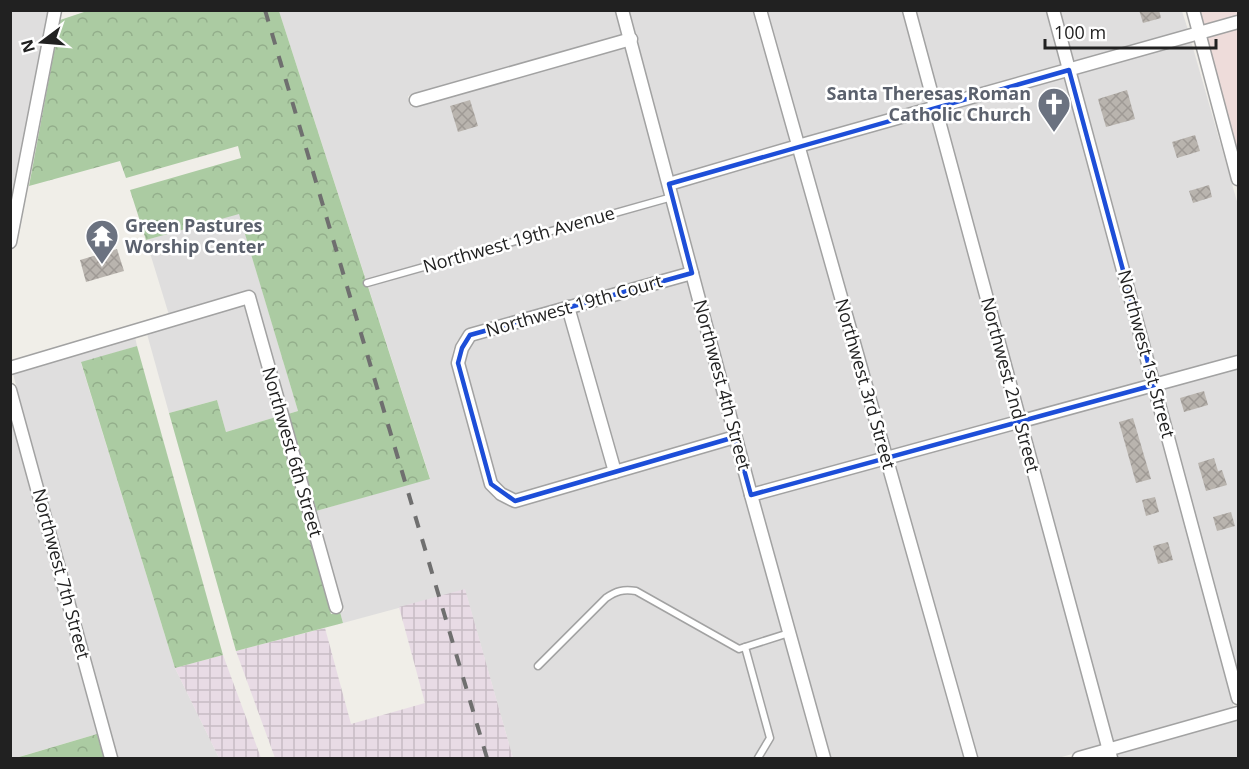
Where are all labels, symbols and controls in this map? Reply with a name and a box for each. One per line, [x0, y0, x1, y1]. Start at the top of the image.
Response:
north arrow [12, 12, 72, 72]
scale bar [1045, 12, 1216, 50]
text: 100 m [1054, 20, 1106, 44]
text: N [15, 37, 40, 55]
place label: Santa Theresas Roman Catholic Church [826, 81, 1031, 126]
church icon: Santa Theresas Roman Catholic Church [1036, 86, 1072, 133]
street label: Northwest 19th Avenue [420, 200, 617, 278]
place label: Green Pastures Worship Center [125, 213, 265, 258]
temple icon: Green Pastures Worship Center [84, 218, 120, 265]
street label: Northwest 1st Street [1113, 267, 1181, 440]
street label: Northwest 19th Court [483, 268, 665, 342]
street label: Northwest 2nd Street [976, 295, 1046, 475]
street label: Northwest 3rd Street [830, 296, 902, 472]
street label: Northwest 4th Street [689, 297, 757, 473]
street label: Northwest 6th Street [257, 364, 329, 539]
street label: Northwest 7th Street [28, 486, 96, 662]

